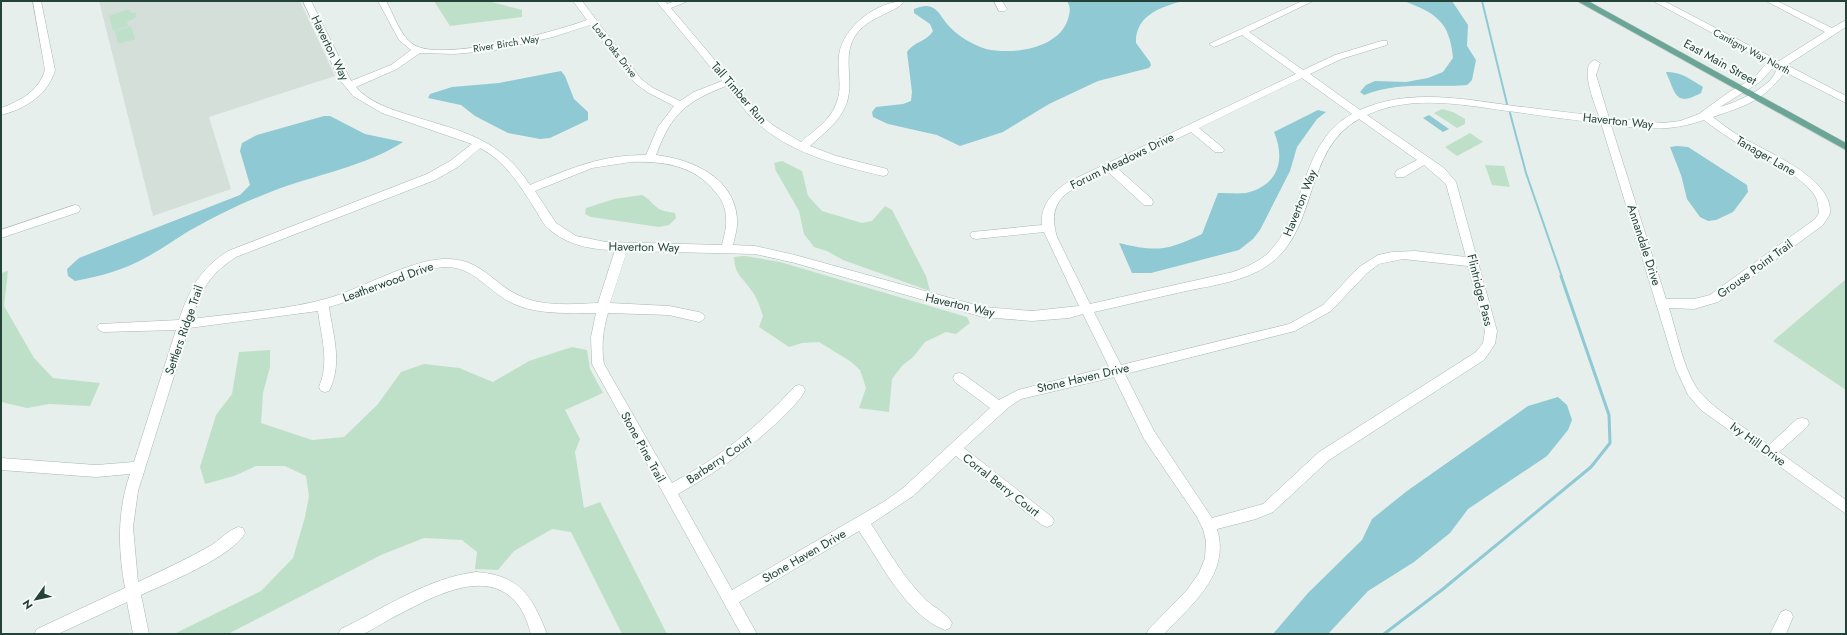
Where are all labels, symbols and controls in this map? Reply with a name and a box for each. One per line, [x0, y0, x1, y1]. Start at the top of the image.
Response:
street label: Haverton Way [306, 12, 354, 84]
street label: Lost Oaks Drive [588, 20, 641, 81]
street label: Cantigny Way North [1710, 25, 1793, 78]
street label: River Birch Way [472, 31, 541, 56]
street label: East Main Street [1680, 35, 1760, 90]
street label: Tall Timber Run [707, 58, 771, 128]
street label: Haverton Way [1582, 108, 1655, 134]
street label: Forum Meadows Drive [1067, 128, 1177, 194]
street label: Tanager Lane [1733, 132, 1799, 180]
street label: Haverton Way [1278, 166, 1322, 239]
street label: Annandale Drive [1622, 202, 1666, 288]
street label: Grouse Point Trail [1713, 235, 1797, 303]
street label: Haverton Way [608, 237, 680, 257]
street label: Flintridge Pass [1462, 252, 1498, 328]
street label: Leatherwood Drive [340, 257, 436, 307]
street label: Settlers Ridge Trail [160, 283, 208, 377]
street label: Haverton Way [924, 288, 997, 322]
street label: Stone Haven Drive [1035, 359, 1131, 397]
street label: Stone Pine Trail [616, 408, 670, 486]
street label: Ivy Hill Drive [1726, 418, 1790, 470]
street label: Barberry Court [683, 431, 755, 488]
street label: Corral Berry Court [959, 449, 1043, 521]
street label: Stone Haven Drive [759, 525, 849, 587]
north arrow [16, 579, 56, 619]
text: N [19, 596, 37, 612]

